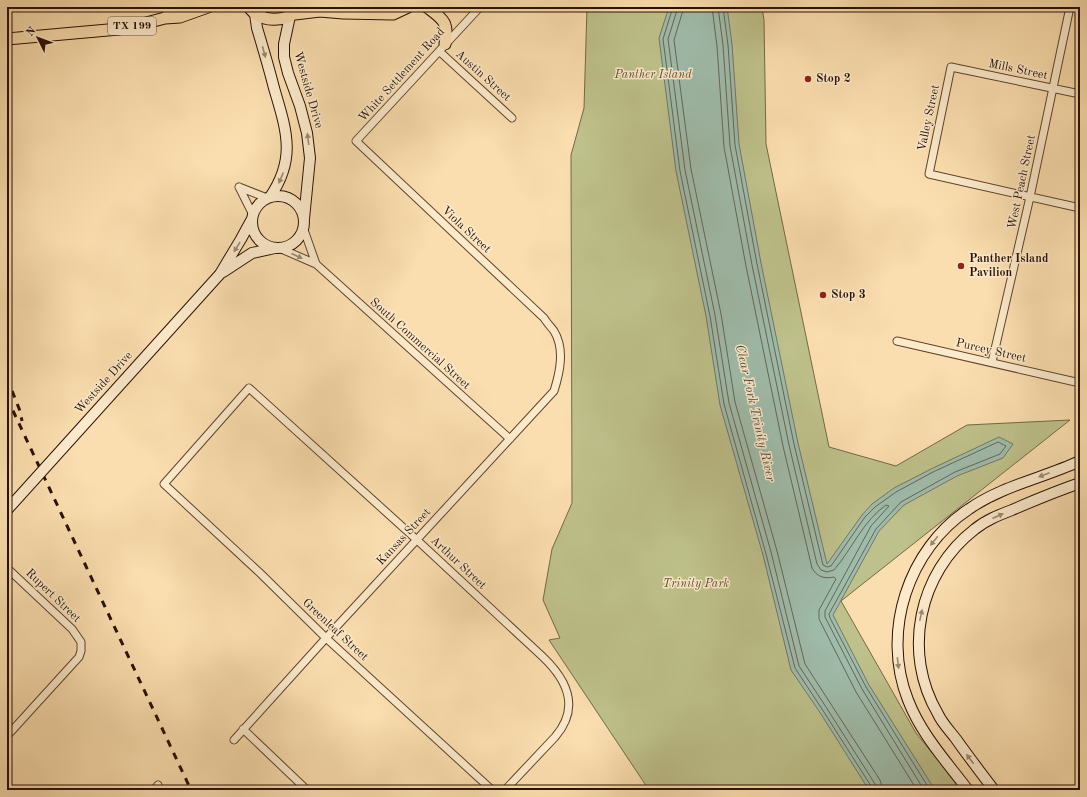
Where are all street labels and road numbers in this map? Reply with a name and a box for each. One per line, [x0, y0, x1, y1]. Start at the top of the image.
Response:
road number: TX 199 [108, 17, 156, 35]
street label: White Settlement Road [357, 26, 447, 124]
street label: Austin Street [453, 48, 513, 104]
street label: Westside Drive [291, 50, 325, 130]
street label: Mills Street [987, 58, 1049, 82]
street label: Valley Street [916, 84, 942, 152]
street label: West Peach Street [1006, 134, 1038, 230]
street label: Viola Street [439, 204, 493, 256]
street label: South Commercial Street [368, 296, 472, 392]
street label: Purcey Street [955, 337, 1027, 365]
street label: Westside Drive [73, 349, 135, 416]
street label: Kansas Street [375, 506, 433, 568]
street label: Arthur Street [428, 534, 488, 592]
street label: Rupert Street [23, 567, 83, 625]
street label: Greenleaf Street [300, 597, 370, 663]

